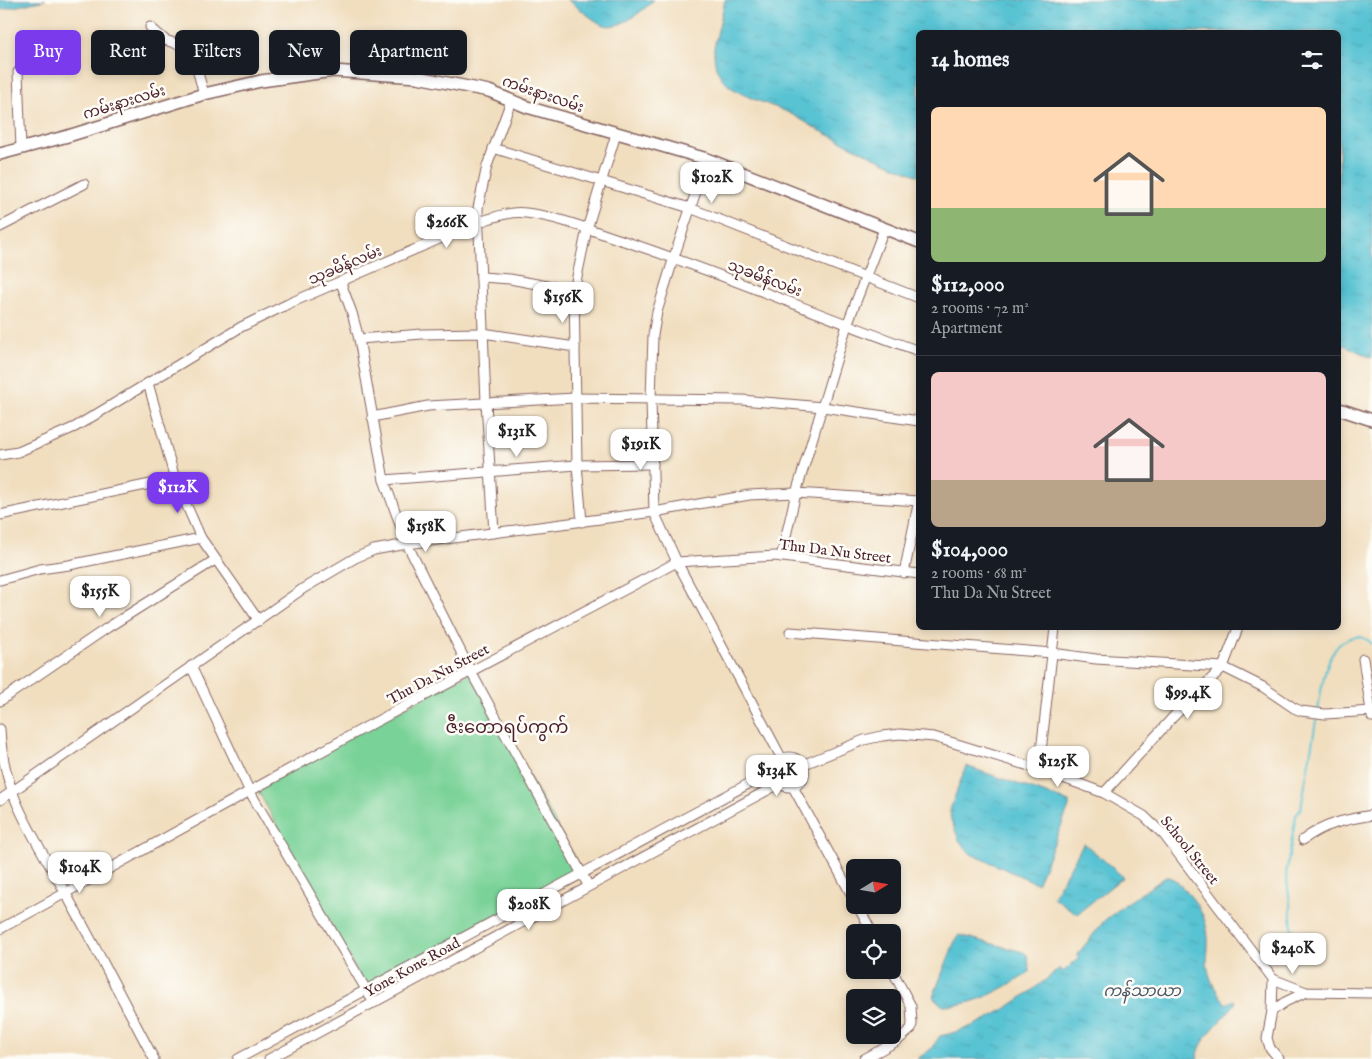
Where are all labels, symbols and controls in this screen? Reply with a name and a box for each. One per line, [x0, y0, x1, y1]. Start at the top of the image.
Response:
chip: Buy [15, 30, 81, 75]
chip: Rent [91, 30, 165, 75]
chip: Filters [175, 30, 259, 75]
chip: New [269, 30, 340, 75]
chip: Apartment [350, 30, 467, 75]
icon: filters [1298, 46, 1326, 74]
text: 14 homes [931, 47, 1009, 74]
street label: ကမ်းနားလမ်း [499, 71, 586, 119]
street label: ကမ်းနားလမ်း [80, 80, 168, 126]
icon: home [1084, 139, 1174, 229]
pin: $102K [677, 162, 747, 204]
text: $102K [691, 168, 733, 188]
pin: $266K [412, 206, 482, 249]
text: $266K [426, 213, 468, 233]
street label: သုခမိန်လမ်း [305, 241, 386, 291]
street label: သုခမိန်လမ်း [724, 255, 805, 303]
text: $112,000 [931, 272, 1005, 299]
pin: $156K [528, 282, 598, 324]
text: $156K [544, 288, 582, 308]
text: 2 rooms · 72 m² [931, 299, 1029, 319]
text: Apartment [931, 319, 1002, 339]
icon: home [1084, 405, 1174, 495]
pin: $131K [482, 416, 552, 458]
text: $131K [498, 422, 536, 442]
pin: $191K [606, 428, 676, 471]
text: $191K [621, 435, 661, 455]
pin: $112K [143, 472, 213, 514]
text: $112K [158, 478, 198, 498]
pin: $158K [391, 510, 461, 553]
text: $158K [407, 517, 445, 537]
street label: Thu Da Nu Street [778, 535, 892, 568]
text: $104,000 [931, 537, 1008, 564]
text: 2 rooms · 68 m² [931, 564, 1027, 584]
pin: $155K [65, 576, 135, 618]
text: $155K [81, 582, 119, 602]
text: Thu Da Nu Street [931, 584, 1051, 604]
street label: Thu Da Nu Street [384, 640, 492, 709]
pin: $99.4K [1147, 678, 1229, 720]
text: $99.4K [1165, 684, 1211, 704]
district label: ဇီးတောရပ်ကွက် [445, 713, 569, 742]
pin: $125K [1023, 746, 1093, 788]
text: $125K [1038, 752, 1078, 772]
pin: $134K [742, 754, 812, 797]
text: $134K [757, 761, 797, 781]
street label: School Street [1156, 812, 1223, 888]
pin: $104K [45, 852, 115, 894]
text: $104K [59, 858, 101, 878]
north arrow [846, 859, 901, 914]
map controls [846, 859, 901, 1044]
pin: $208K [494, 888, 564, 931]
text: $208K [508, 895, 550, 915]
button: locate [846, 924, 901, 979]
pin: $240K [1258, 932, 1328, 975]
street label: Yone Kone Road [361, 933, 464, 1002]
text: $240K [1271, 939, 1315, 959]
water label: ကန်သာယာ [1103, 979, 1182, 1004]
button: layers [846, 989, 901, 1044]

